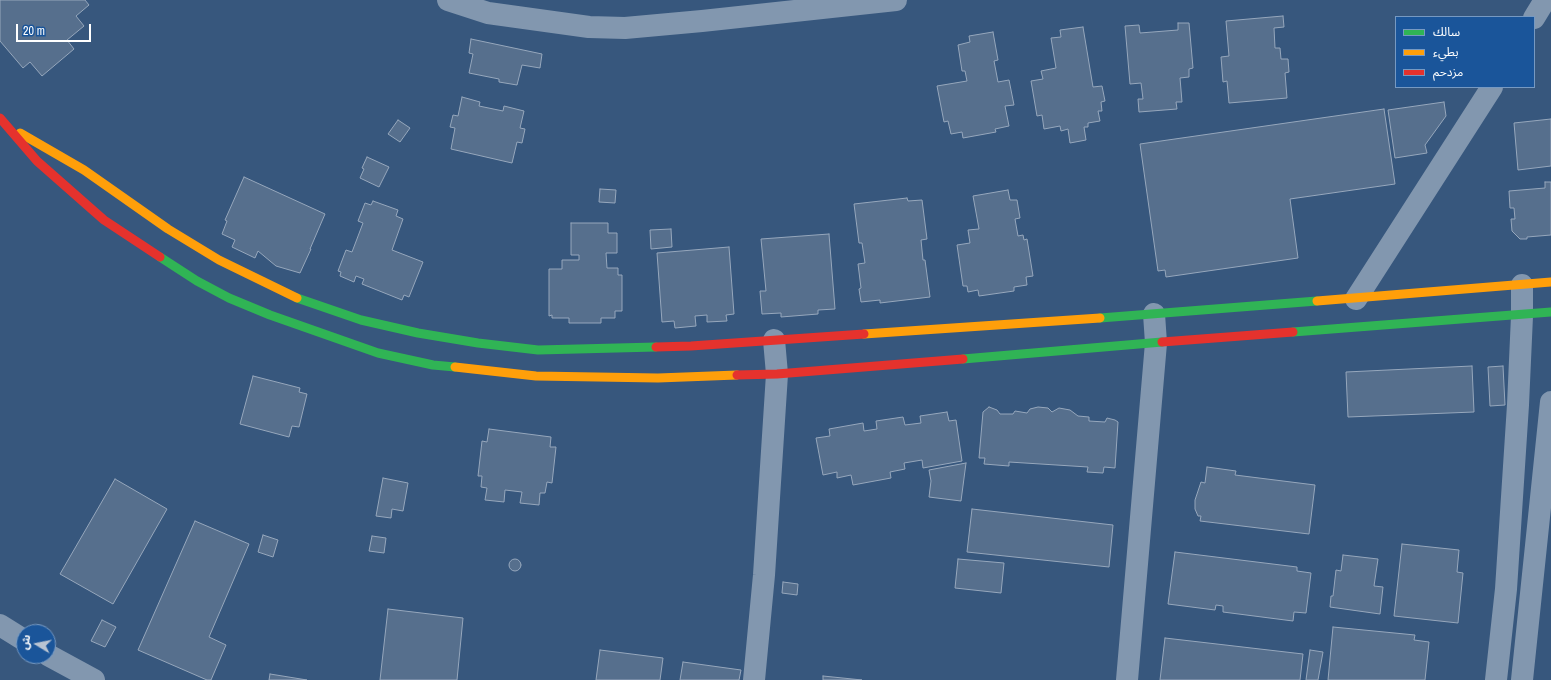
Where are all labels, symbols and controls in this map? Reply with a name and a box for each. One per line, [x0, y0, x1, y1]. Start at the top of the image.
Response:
scale bar [18, 16, 93, 42]
legend [1395, 16, 1535, 88]
text: 20 m [23, 23, 45, 39]
text: سالك [1433, 24, 1460, 40]
text: بطيء [1433, 44, 1459, 60]
text: مزدحم [1433, 64, 1463, 80]
north arrow [16, 624, 56, 664]
text: ش [17, 633, 33, 651]

